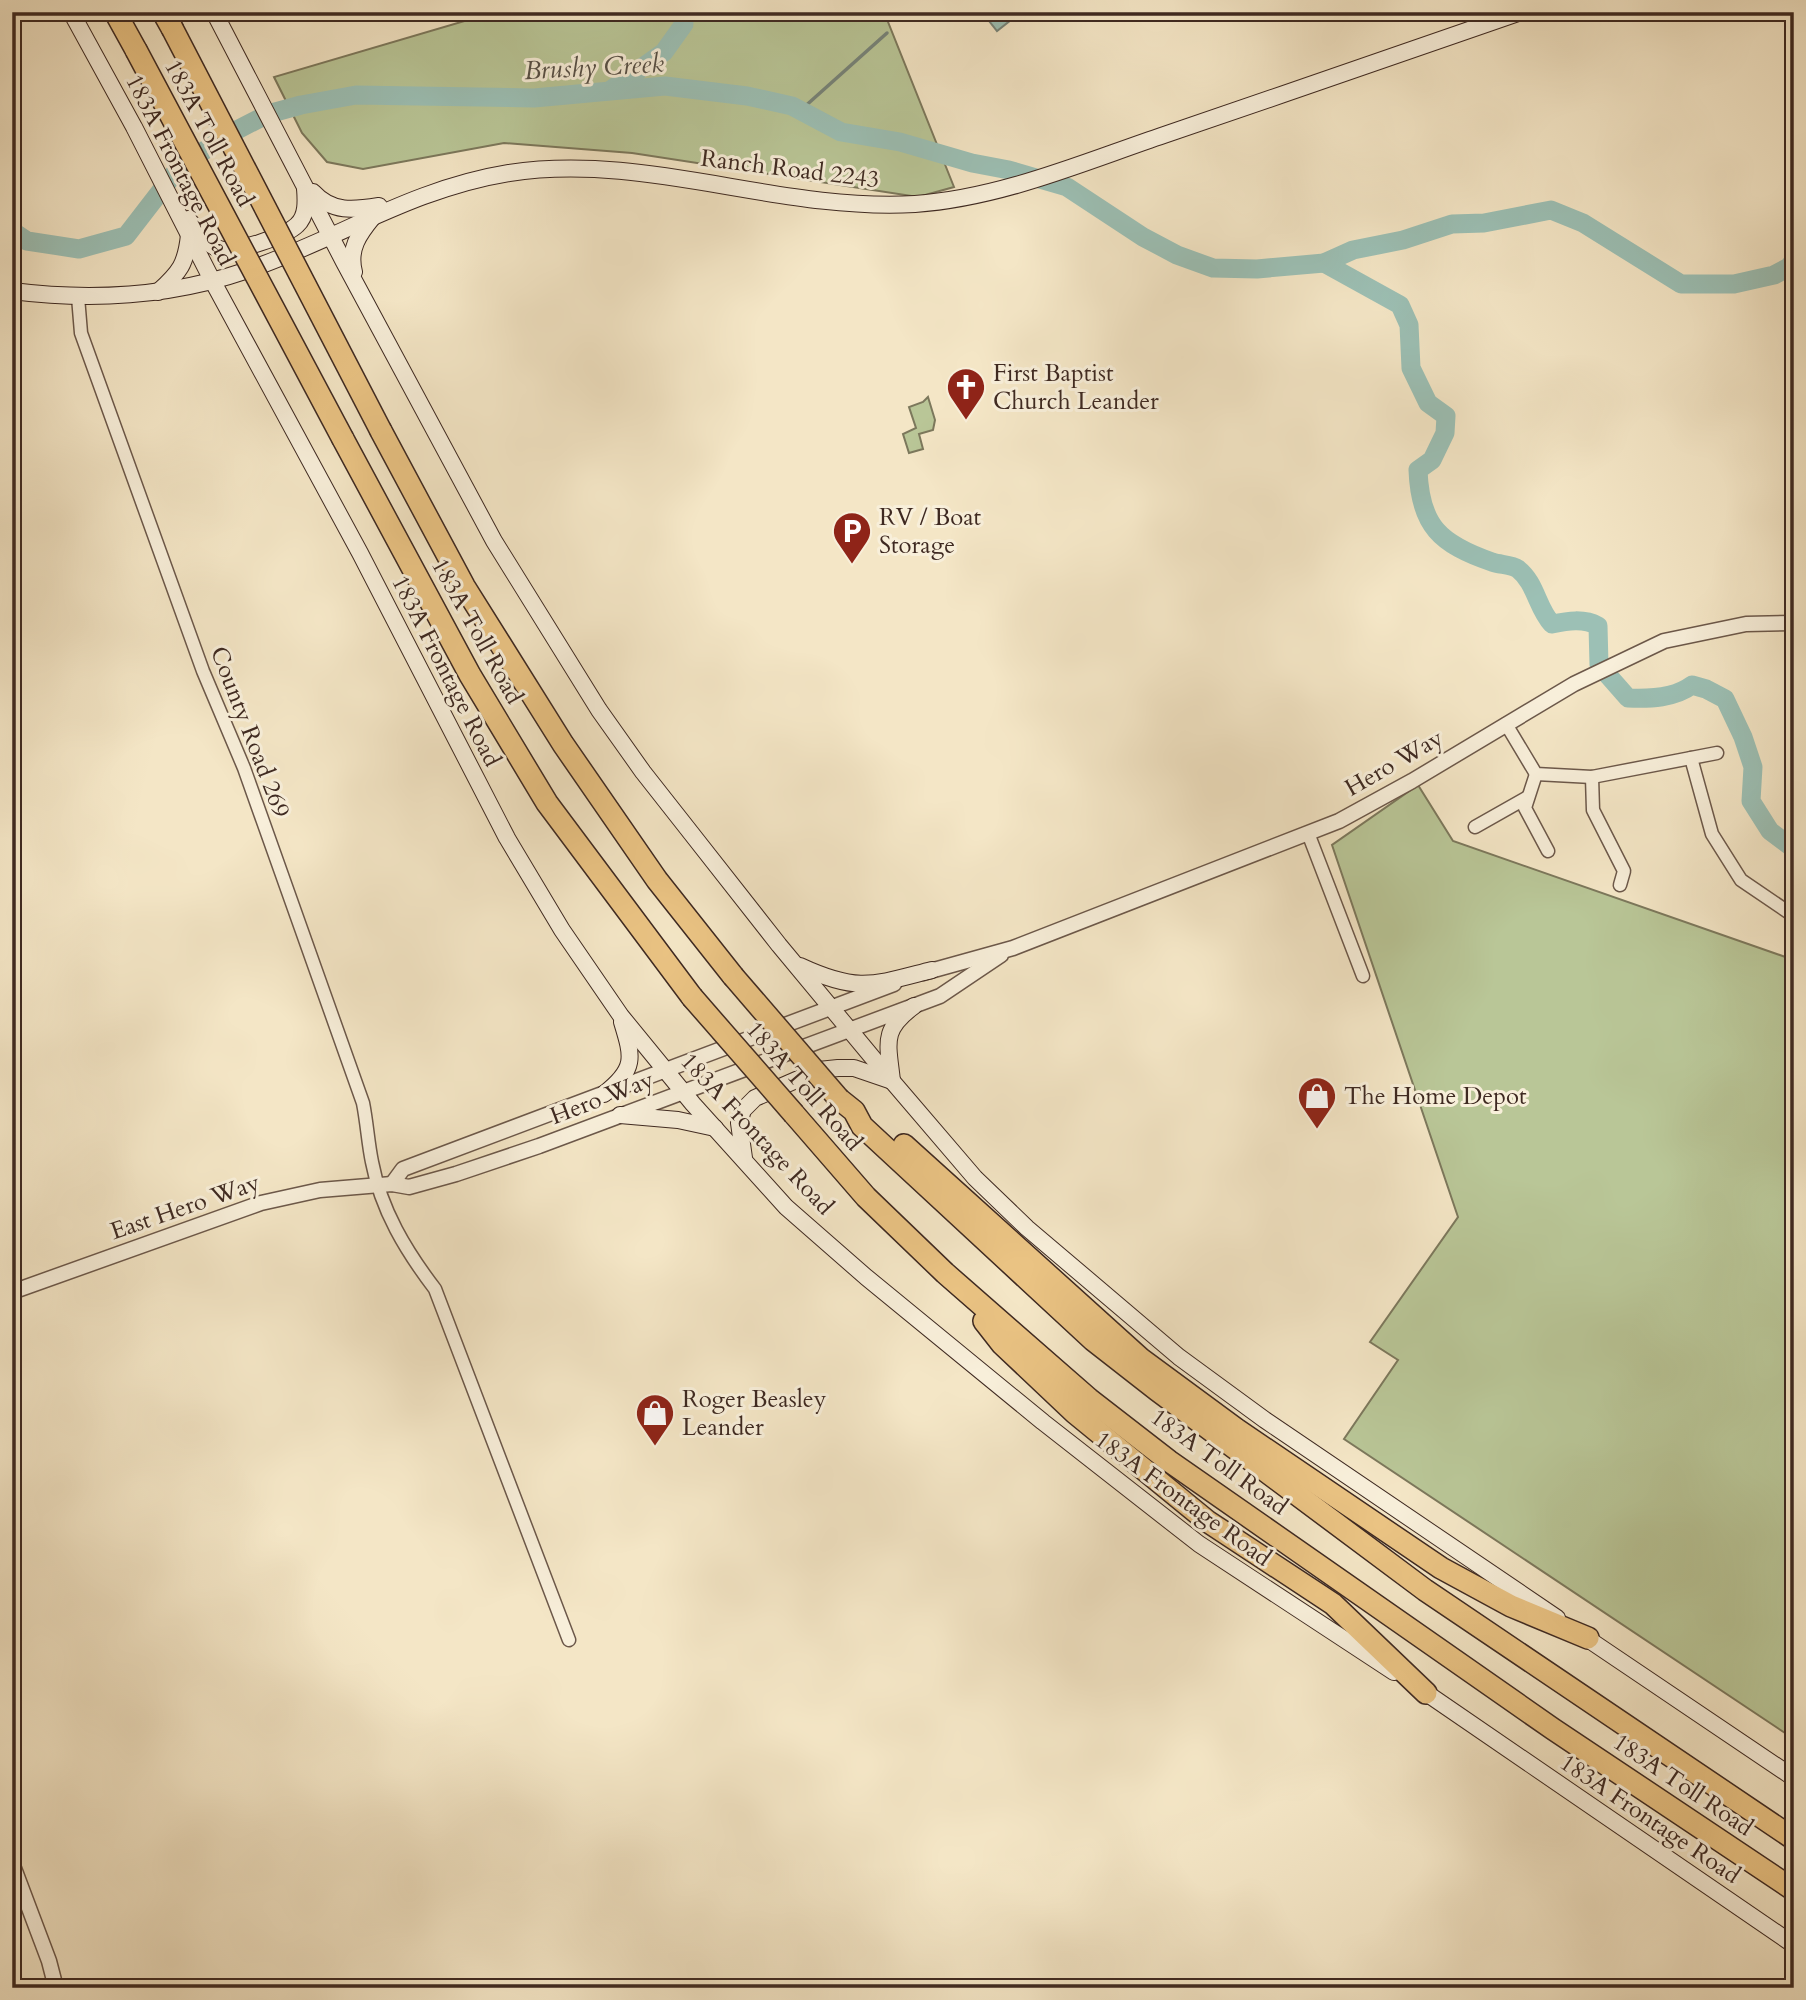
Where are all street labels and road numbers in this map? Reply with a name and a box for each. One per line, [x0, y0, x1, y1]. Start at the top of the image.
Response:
street label: 183A Toll Road [156, 54, 262, 213]
street label: 183A Frontage Road [117, 69, 243, 272]
street label: Ranch Road 2243 [699, 142, 881, 196]
street label: 183A Toll Road [423, 552, 531, 710]
street label: 183A Frontage Road [383, 570, 509, 773]
street label: County Road 269 [202, 642, 298, 822]
street label: Hero Way [1339, 721, 1450, 804]
street label: 183A Toll Road [738, 1014, 870, 1158]
street label: 183A Frontage Road [673, 1046, 841, 1223]
street label: Hero Way [545, 1063, 659, 1133]
street label: East Hero Way [106, 1166, 264, 1248]
street label: 183A Toll Road [1144, 1401, 1295, 1523]
street label: 183A Frontage Road [1088, 1424, 1278, 1574]
street label: 183A Toll Road [1606, 1726, 1760, 1844]
street label: 183A Frontage Road [1553, 1746, 1747, 1892]

